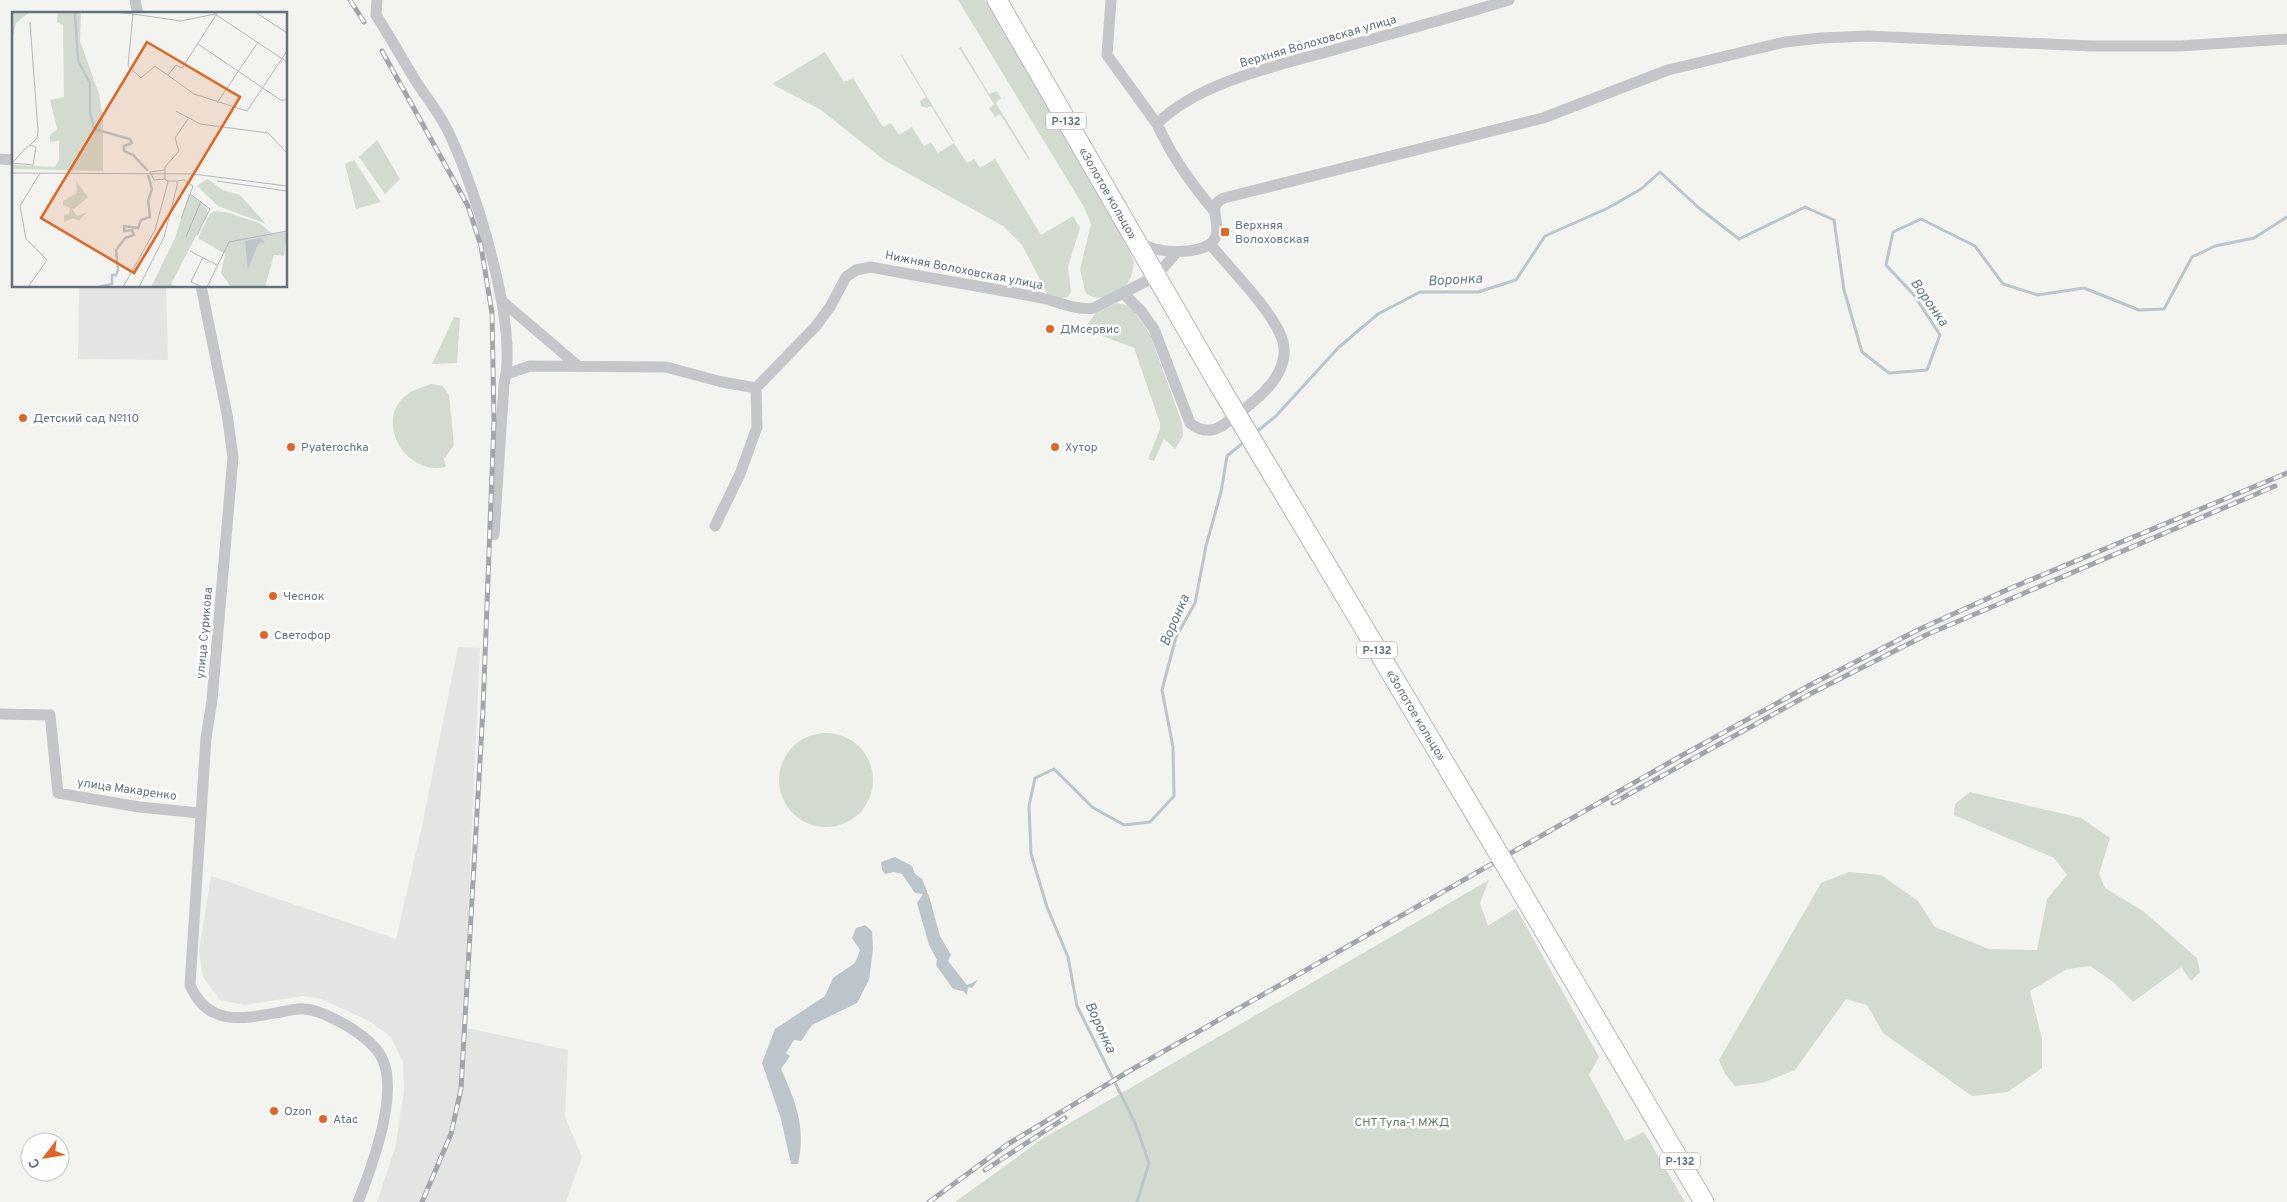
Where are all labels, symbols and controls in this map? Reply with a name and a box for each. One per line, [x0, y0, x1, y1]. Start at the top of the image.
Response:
inset map [12, 12, 288, 288]
street label: Верхняя Волоховская улица [1238, 12, 1398, 72]
road number: Р-132 [1046, 112, 1086, 130]
street label: «Золотое кольцо» [1074, 145, 1140, 242]
place label: Верхняя Волоховская [1235, 218, 1309, 248]
marker: Верхняя Волоховская [1219, 226, 1231, 238]
street label: Нижняя Волоховская улица [883, 248, 1044, 294]
water label: Воронка [1427, 271, 1484, 290]
water label: Воронка [1906, 276, 1952, 331]
place label: ДМсервис [1060, 322, 1119, 338]
marker: ДМсервис [1044, 323, 1056, 335]
place label: Детский сад №110 [33, 411, 139, 427]
marker: Детский сад №110 [17, 412, 29, 424]
place label: Pyaterochka [301, 440, 369, 456]
place label: Хутор [1065, 440, 1098, 456]
marker: Pyaterochka [285, 441, 297, 453]
marker: Хутор [1049, 441, 1061, 453]
street label: улица Сурикова [193, 587, 217, 680]
place label: Чеснок [283, 589, 325, 605]
marker: Чеснок [267, 590, 279, 602]
water label: Воронка [1157, 591, 1194, 649]
place label: Светофор [274, 628, 331, 644]
marker: Светофор [258, 629, 270, 641]
road number: Р-132 [1357, 642, 1397, 658]
street label: «Золотое кольцо» [1382, 667, 1449, 764]
street label: улица Макаренко [76, 775, 178, 805]
water label: Воронка [1080, 999, 1119, 1057]
place label: Ozon [284, 1104, 312, 1120]
marker: Ozon [268, 1105, 280, 1117]
place label: Atac [333, 1112, 358, 1128]
marker: Atac [317, 1113, 329, 1125]
park label: СНТ Тула-1 МЖД [1355, 1115, 1449, 1131]
north arrow [20, 1132, 70, 1182]
road number: Р-132 [1660, 1152, 1700, 1170]
text: С [26, 1155, 45, 1171]

